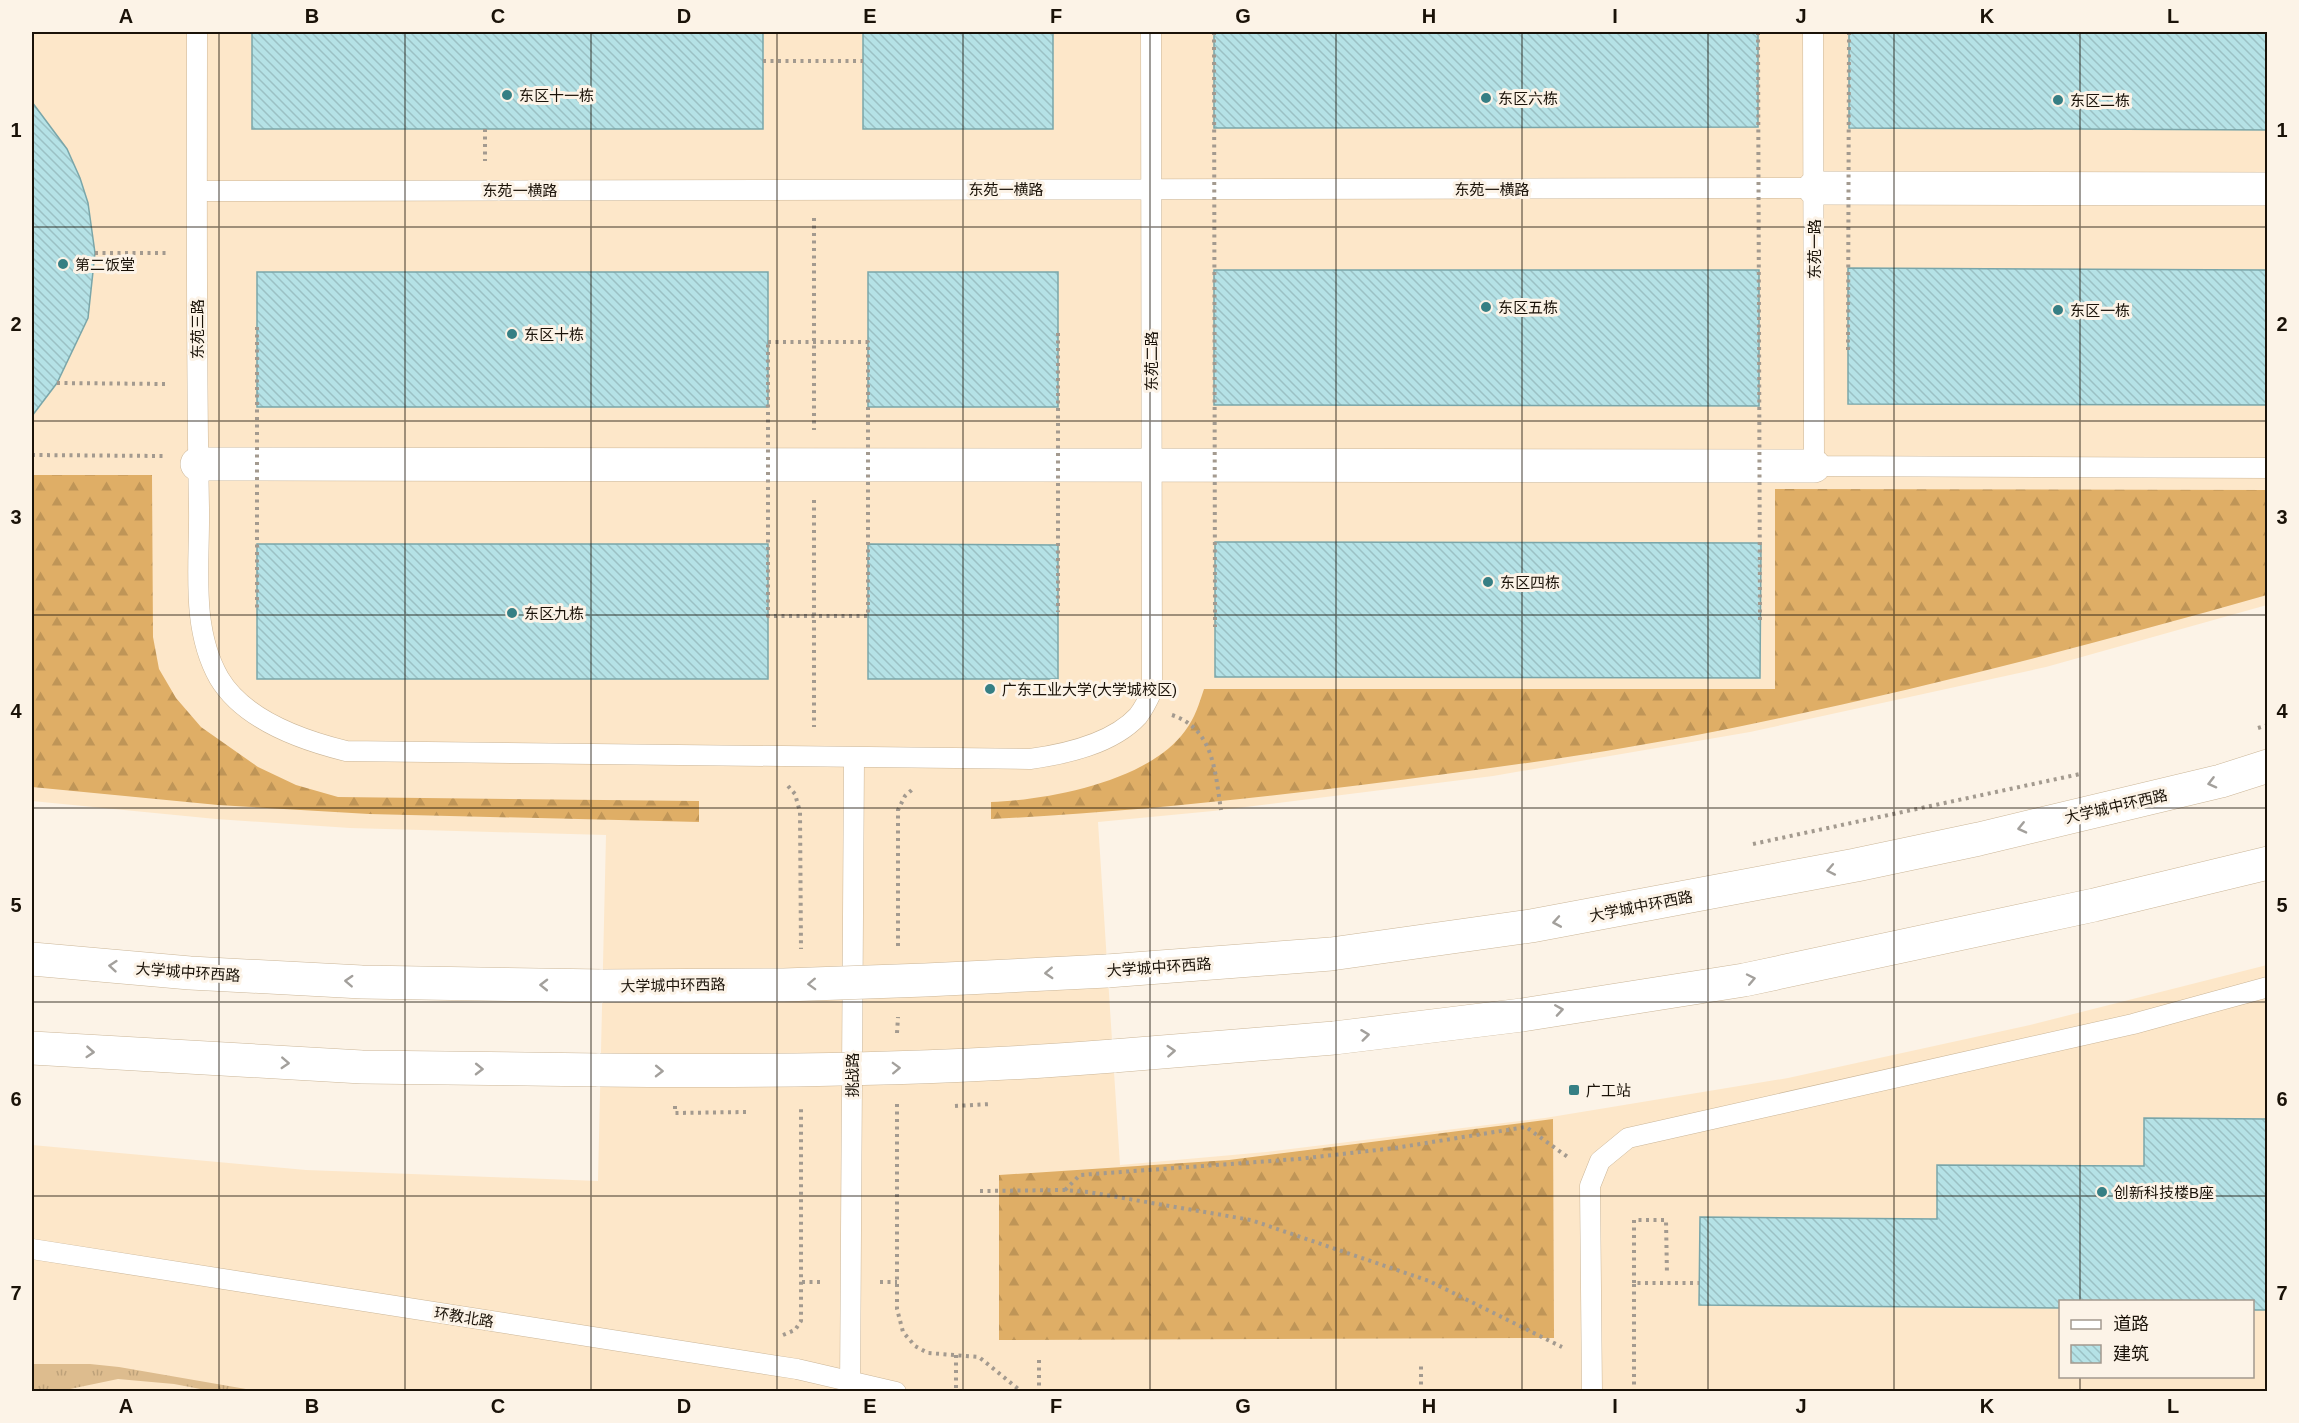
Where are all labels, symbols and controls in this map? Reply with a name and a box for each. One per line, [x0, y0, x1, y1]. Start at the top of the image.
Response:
text: A [119, 5, 133, 27]
text: B [305, 5, 319, 27]
text: C [491, 5, 505, 27]
text: D [677, 5, 691, 27]
text: E [863, 5, 877, 27]
text: F [1050, 5, 1062, 27]
text: G [1235, 5, 1251, 27]
text: H [1422, 5, 1436, 27]
text: I [1612, 5, 1618, 27]
text: J [1795, 5, 1807, 27]
text: K [1980, 5, 1995, 27]
text: L [2167, 5, 2179, 27]
place label: 东区十一栋 [519, 87, 594, 104]
marker: 东区十一栋 [500, 88, 514, 102]
place label: 东区六栋 [1498, 90, 1558, 107]
marker: 东区六栋 [1479, 91, 1493, 105]
place label: 东区二栋 [2070, 92, 2130, 109]
marker: 东区二栋 [2051, 93, 2065, 107]
text: 1 [10, 119, 22, 141]
text: 1 [2276, 119, 2288, 141]
street label: 东苑一横路 [968, 181, 1044, 198]
street label: 东苑一横路 [1454, 181, 1530, 198]
street label: 东苑一横路 [482, 182, 558, 199]
street label: 东苑一路 [1806, 219, 1823, 279]
place label: 第二饭堂 [75, 256, 135, 273]
marker: 第二饭堂 [56, 257, 70, 271]
street label: 东苑三路 [189, 299, 206, 359]
place label: 东区五栋 [1498, 299, 1558, 316]
marker: 东区五栋 [1479, 300, 1493, 314]
place label: 东区一栋 [2070, 302, 2130, 319]
marker: 东区一栋 [2051, 303, 2065, 317]
text: 2 [10, 313, 22, 335]
text: 2 [2276, 313, 2288, 335]
place label: 东区十栋 [524, 326, 584, 343]
marker: 东区十栋 [505, 327, 519, 341]
street label: 东苑二路 [1143, 331, 1160, 391]
text: 3 [10, 506, 22, 528]
text: 3 [2276, 506, 2288, 528]
place label: 东区四栋 [1500, 574, 1560, 591]
marker: 东区四栋 [1481, 575, 1495, 589]
place label: 东区九栋 [524, 605, 584, 622]
marker: 东区九栋 [505, 606, 519, 620]
place label: 广东工业大学(大学城校区) [1002, 681, 1177, 698]
marker: 广东工业大学(大学城校区) [983, 682, 997, 696]
text: 4 [10, 700, 22, 722]
text: 4 [2276, 700, 2288, 722]
one-way arrow [2207, 776, 2217, 789]
street label: 大学城中环西路 [2063, 786, 2169, 826]
one-way arrow [2017, 821, 2027, 834]
one-way arrow [1827, 863, 1837, 876]
street label: 大学城中环西路 [1588, 888, 1694, 924]
text: 5 [10, 894, 22, 916]
text: 5 [2276, 894, 2288, 916]
one-way arrow [1553, 915, 1562, 927]
street label: 大学城中环西路 [1106, 955, 1212, 979]
one-way arrow [108, 960, 117, 973]
street label: 大学城中环西路 [135, 960, 241, 984]
one-way arrow [1044, 967, 1053, 980]
one-way arrow [1746, 973, 1756, 986]
one-way arrow [345, 975, 354, 988]
street label: 大学城中环西路 [620, 976, 726, 994]
one-way arrow [808, 977, 817, 990]
one-way arrow [540, 979, 549, 991]
one-way arrow [1554, 1004, 1563, 1016]
one-way arrow [1361, 1029, 1370, 1041]
one-way arrow [85, 1045, 94, 1058]
one-way arrow [1166, 1045, 1175, 1058]
street label: 挑战路 [844, 1052, 861, 1098]
one-way arrow [280, 1056, 289, 1069]
one-way arrow [475, 1062, 484, 1075]
one-way arrow [891, 1062, 900, 1075]
one-way arrow [654, 1065, 663, 1077]
place label: 广工站 [1586, 1082, 1631, 1099]
marker: 广工站 [1567, 1083, 1581, 1097]
text: 6 [10, 1088, 22, 1110]
text: 6 [2276, 1088, 2288, 1110]
place label: 创新科技楼B座 [2114, 1184, 2214, 1201]
marker: 创新科技楼B座 [2095, 1185, 2109, 1199]
text: 7 [10, 1282, 22, 1304]
text: 7 [2276, 1282, 2288, 1304]
legend [2059, 1300, 2254, 1378]
street label: 环教北路 [433, 1304, 495, 1330]
text: 道路 [2113, 1314, 2149, 1334]
text: 建筑 [2113, 1344, 2149, 1364]
text: A [119, 1395, 133, 1417]
text: B [305, 1395, 319, 1417]
text: C [491, 1395, 505, 1417]
text: D [677, 1395, 691, 1417]
text: E [863, 1395, 877, 1417]
text: F [1050, 1395, 1062, 1417]
text: G [1235, 1395, 1251, 1417]
text: H [1422, 1395, 1436, 1417]
text: I [1612, 1395, 1618, 1417]
text: J [1795, 1395, 1807, 1417]
text: K [1980, 1395, 1995, 1417]
text: L [2167, 1395, 2179, 1417]

